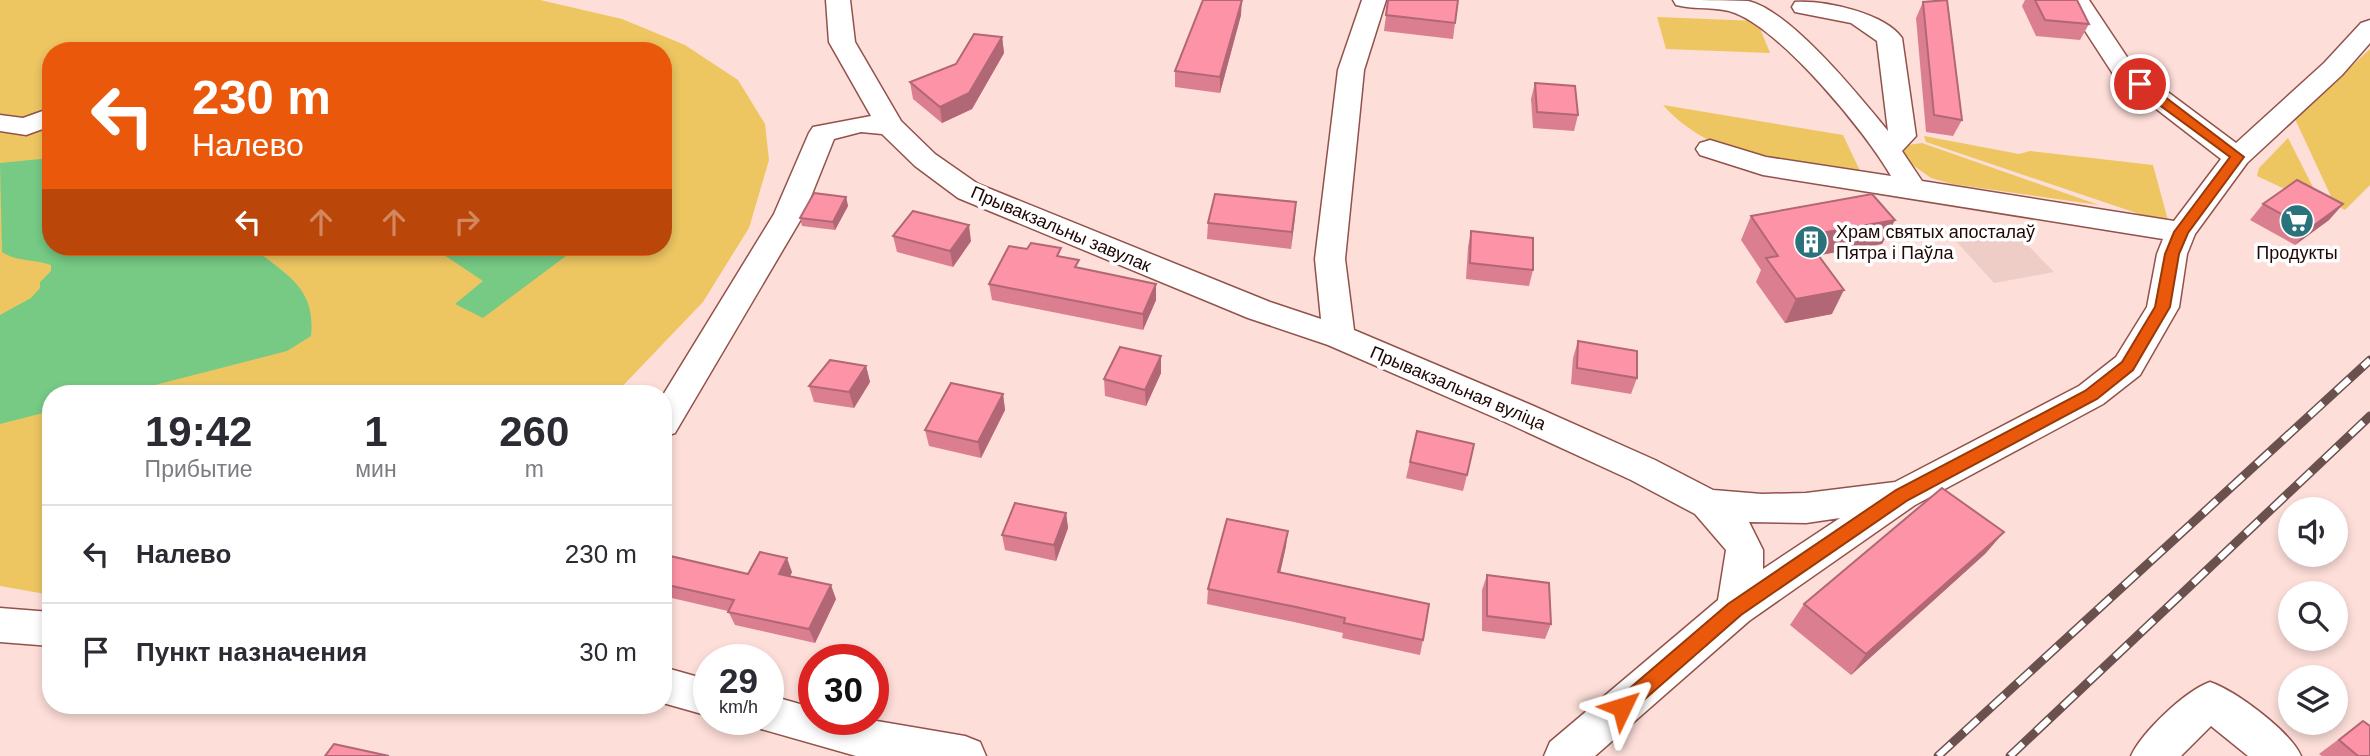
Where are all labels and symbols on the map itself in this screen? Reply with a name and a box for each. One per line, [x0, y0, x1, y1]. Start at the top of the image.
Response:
pin [2110, 54, 2170, 114]
street label: Прывакзальны завулак [968, 182, 1154, 276]
supermarket icon: Продукты [2278, 202, 2316, 240]
place label: Храм святых апосталаў Пятра і Паўла [1836, 222, 2035, 263]
building icon: Храм святых апосталаў Пятра і Паўла [1792, 223, 1830, 261]
place label: Продукты [2256, 243, 2338, 263]
street label: Прывакзальная вуліца [1367, 342, 1550, 434]
speed limit sign: 30 [798, 644, 889, 735]
position arrow [1585, 670, 1659, 744]

